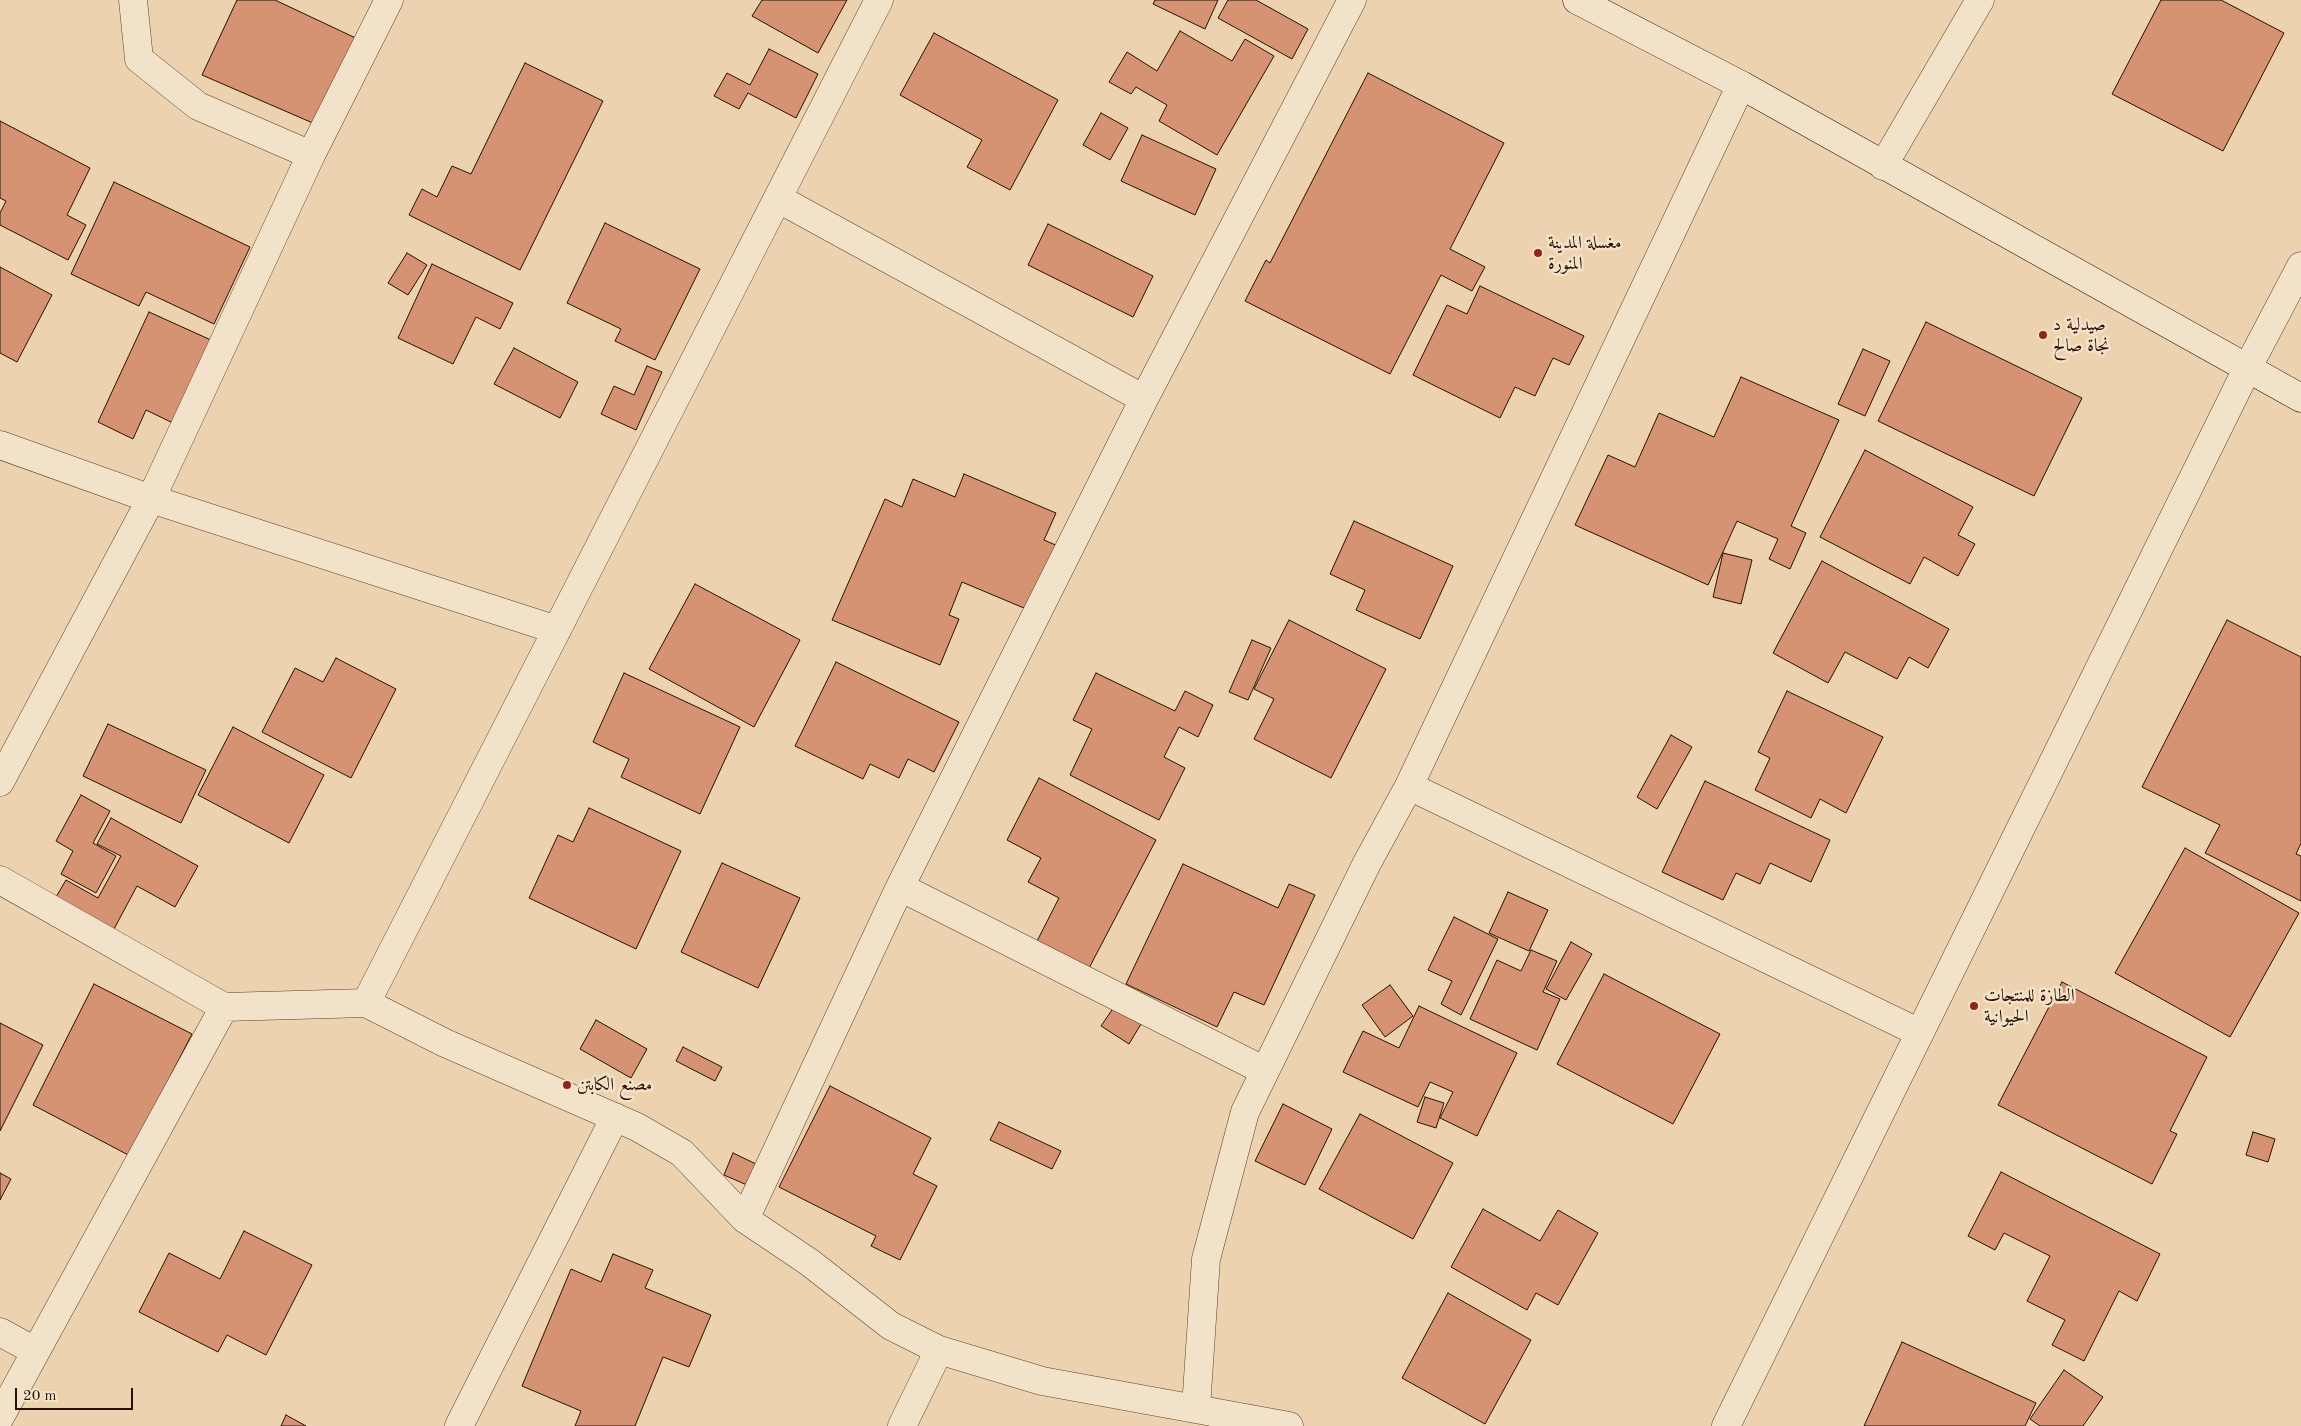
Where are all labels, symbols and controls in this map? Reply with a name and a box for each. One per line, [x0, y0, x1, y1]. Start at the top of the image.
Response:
place label: مغسلة المدينة المنورة [1548, 232, 1621, 274]
marker: مغسلة المدينة المنورة [1532, 247, 1544, 259]
place label: صيدلية د نجاة صالح [2053, 314, 2110, 356]
marker: صيدلية د نجاة صالح [2037, 329, 2049, 341]
place label: الطازة للمنتجات الحيوانية [1984, 985, 2075, 1028]
marker: الطازة للمنتجات الحيوانية [1968, 1000, 1980, 1012]
place label: مصنع الكابتن [577, 1074, 652, 1096]
marker: مصنع الكابتن [561, 1079, 573, 1091]
scale bar [18, 1378, 135, 1410]
text: 20 m [23, 1389, 57, 1404]

